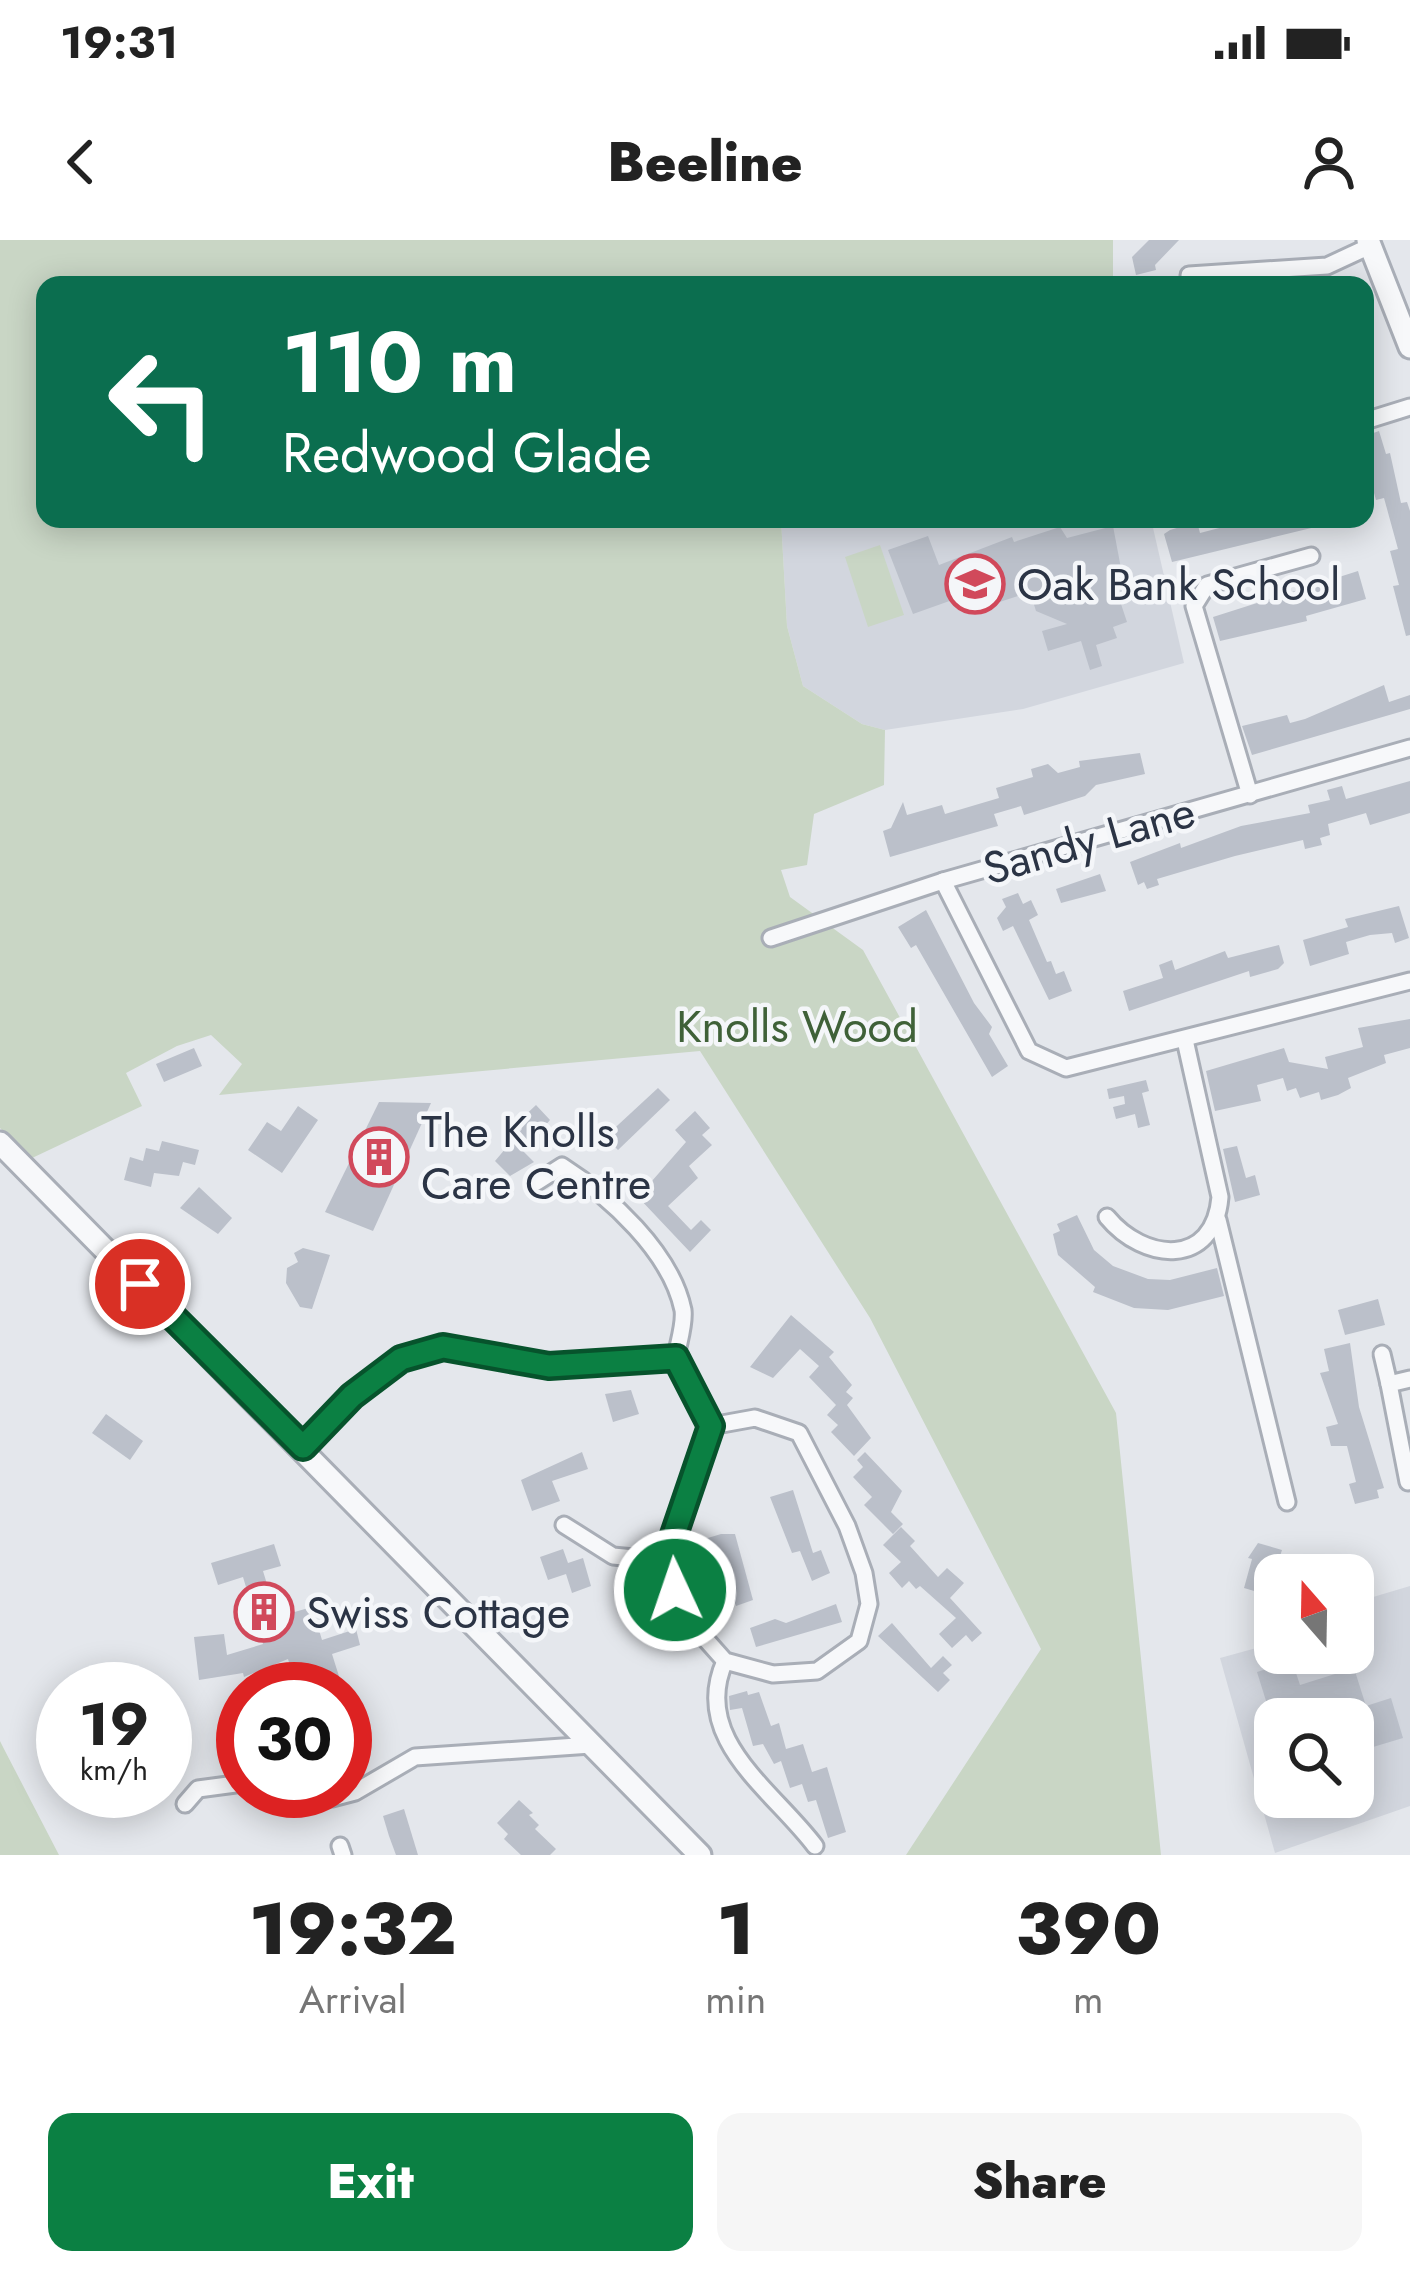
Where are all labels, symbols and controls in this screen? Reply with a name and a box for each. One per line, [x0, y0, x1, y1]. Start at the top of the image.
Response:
text: 19:31 [60, 10, 178, 75]
text: Beeline [607, 123, 803, 201]
icon: back [48, 129, 114, 195]
icon: person [1296, 129, 1362, 195]
text: 110 m [282, 302, 517, 424]
icon: left [84, 324, 240, 480]
text: Redwood Glade [282, 414, 652, 492]
place label: Oak Bank School [1017, 552, 1340, 617]
school or university icon: Oak Bank School [944, 553, 1006, 615]
street label: Sandy Lane [975, 779, 1203, 901]
park label: Knolls Wood [676, 994, 918, 1059]
place label: The Knolls Care Centre [421, 1099, 651, 1216]
building icon: The Knolls Care Centre [348, 1126, 410, 1188]
pin [89, 1233, 191, 1335]
icon: arrive [107, 1251, 173, 1317]
position arrow [612, 1527, 738, 1653]
north arrow [1254, 1554, 1374, 1674]
map controls [1254, 1554, 1374, 1818]
place label: Swiss Cottage [306, 1580, 570, 1645]
building icon: Swiss Cottage [233, 1581, 295, 1643]
speed limit sign: 30 [216, 1662, 372, 1818]
text: 19 [79, 1681, 149, 1768]
button: search [1254, 1698, 1374, 1818]
text: km/h [80, 1748, 148, 1791]
text: 19:32 [249, 1877, 456, 1981]
text: 1 [717, 1877, 755, 1981]
text: 390 [1015, 1877, 1161, 1981]
text: Arrival [299, 1971, 406, 2028]
text: min [705, 1971, 766, 2028]
text: m [1073, 1971, 1103, 2028]
button: Exit [48, 2113, 693, 2251]
button: Share [717, 2113, 1362, 2251]

